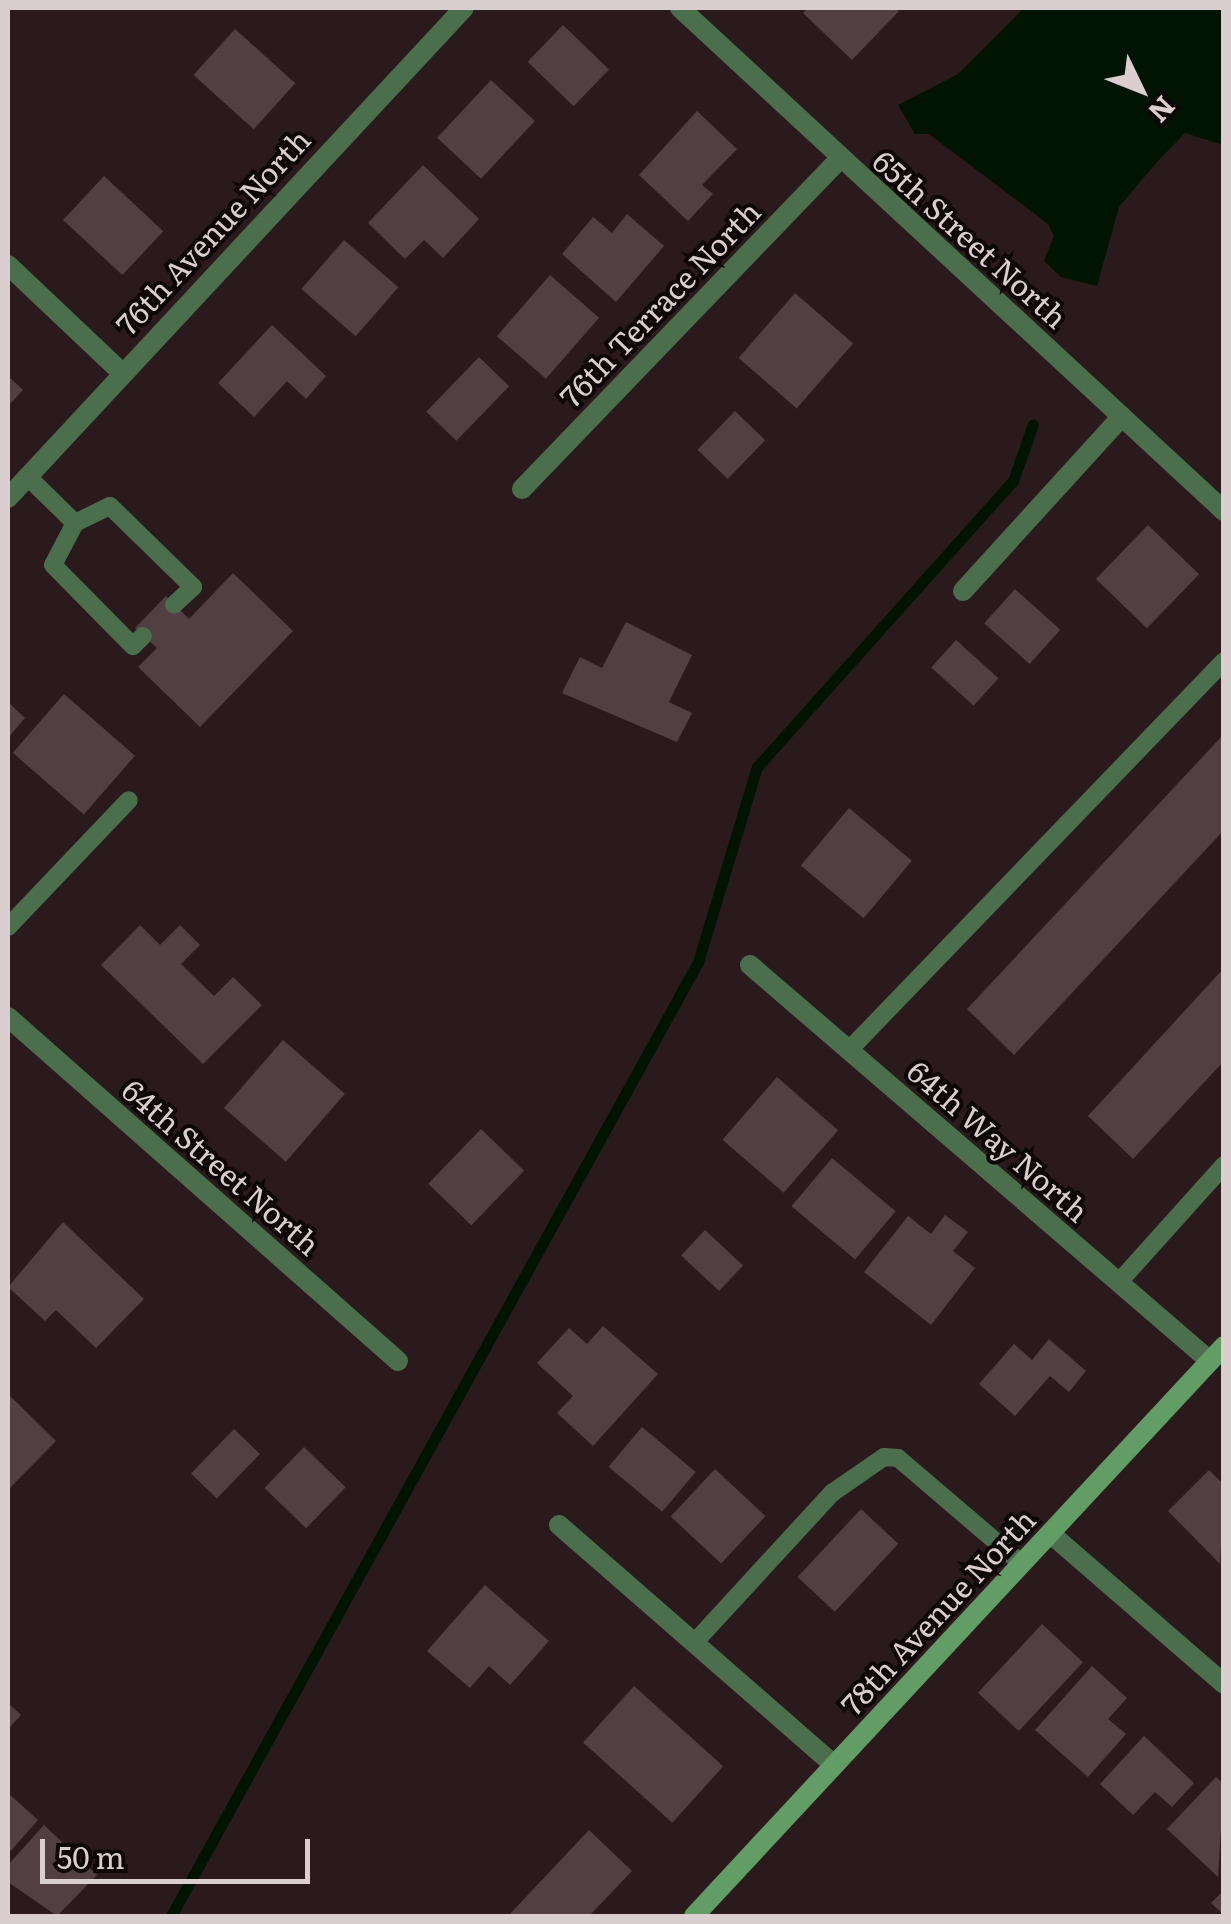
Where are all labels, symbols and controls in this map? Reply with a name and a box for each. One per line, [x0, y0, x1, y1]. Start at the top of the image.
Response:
north arrow [1091, 40, 1191, 140]
text: N [1140, 88, 1186, 133]
street label: 76th Avenue North [108, 121, 316, 341]
street label: 65th Street North [867, 142, 1075, 334]
street label: 76th Terrace North [551, 193, 767, 413]
street label: 64th Way North [901, 1052, 1097, 1228]
street label: 64th Street North [116, 1071, 328, 1261]
street label: 78th Avenue North [832, 1501, 1042, 1721]
scale bar [45, 1819, 315, 1881]
text: 50 m [57, 1834, 125, 1878]

